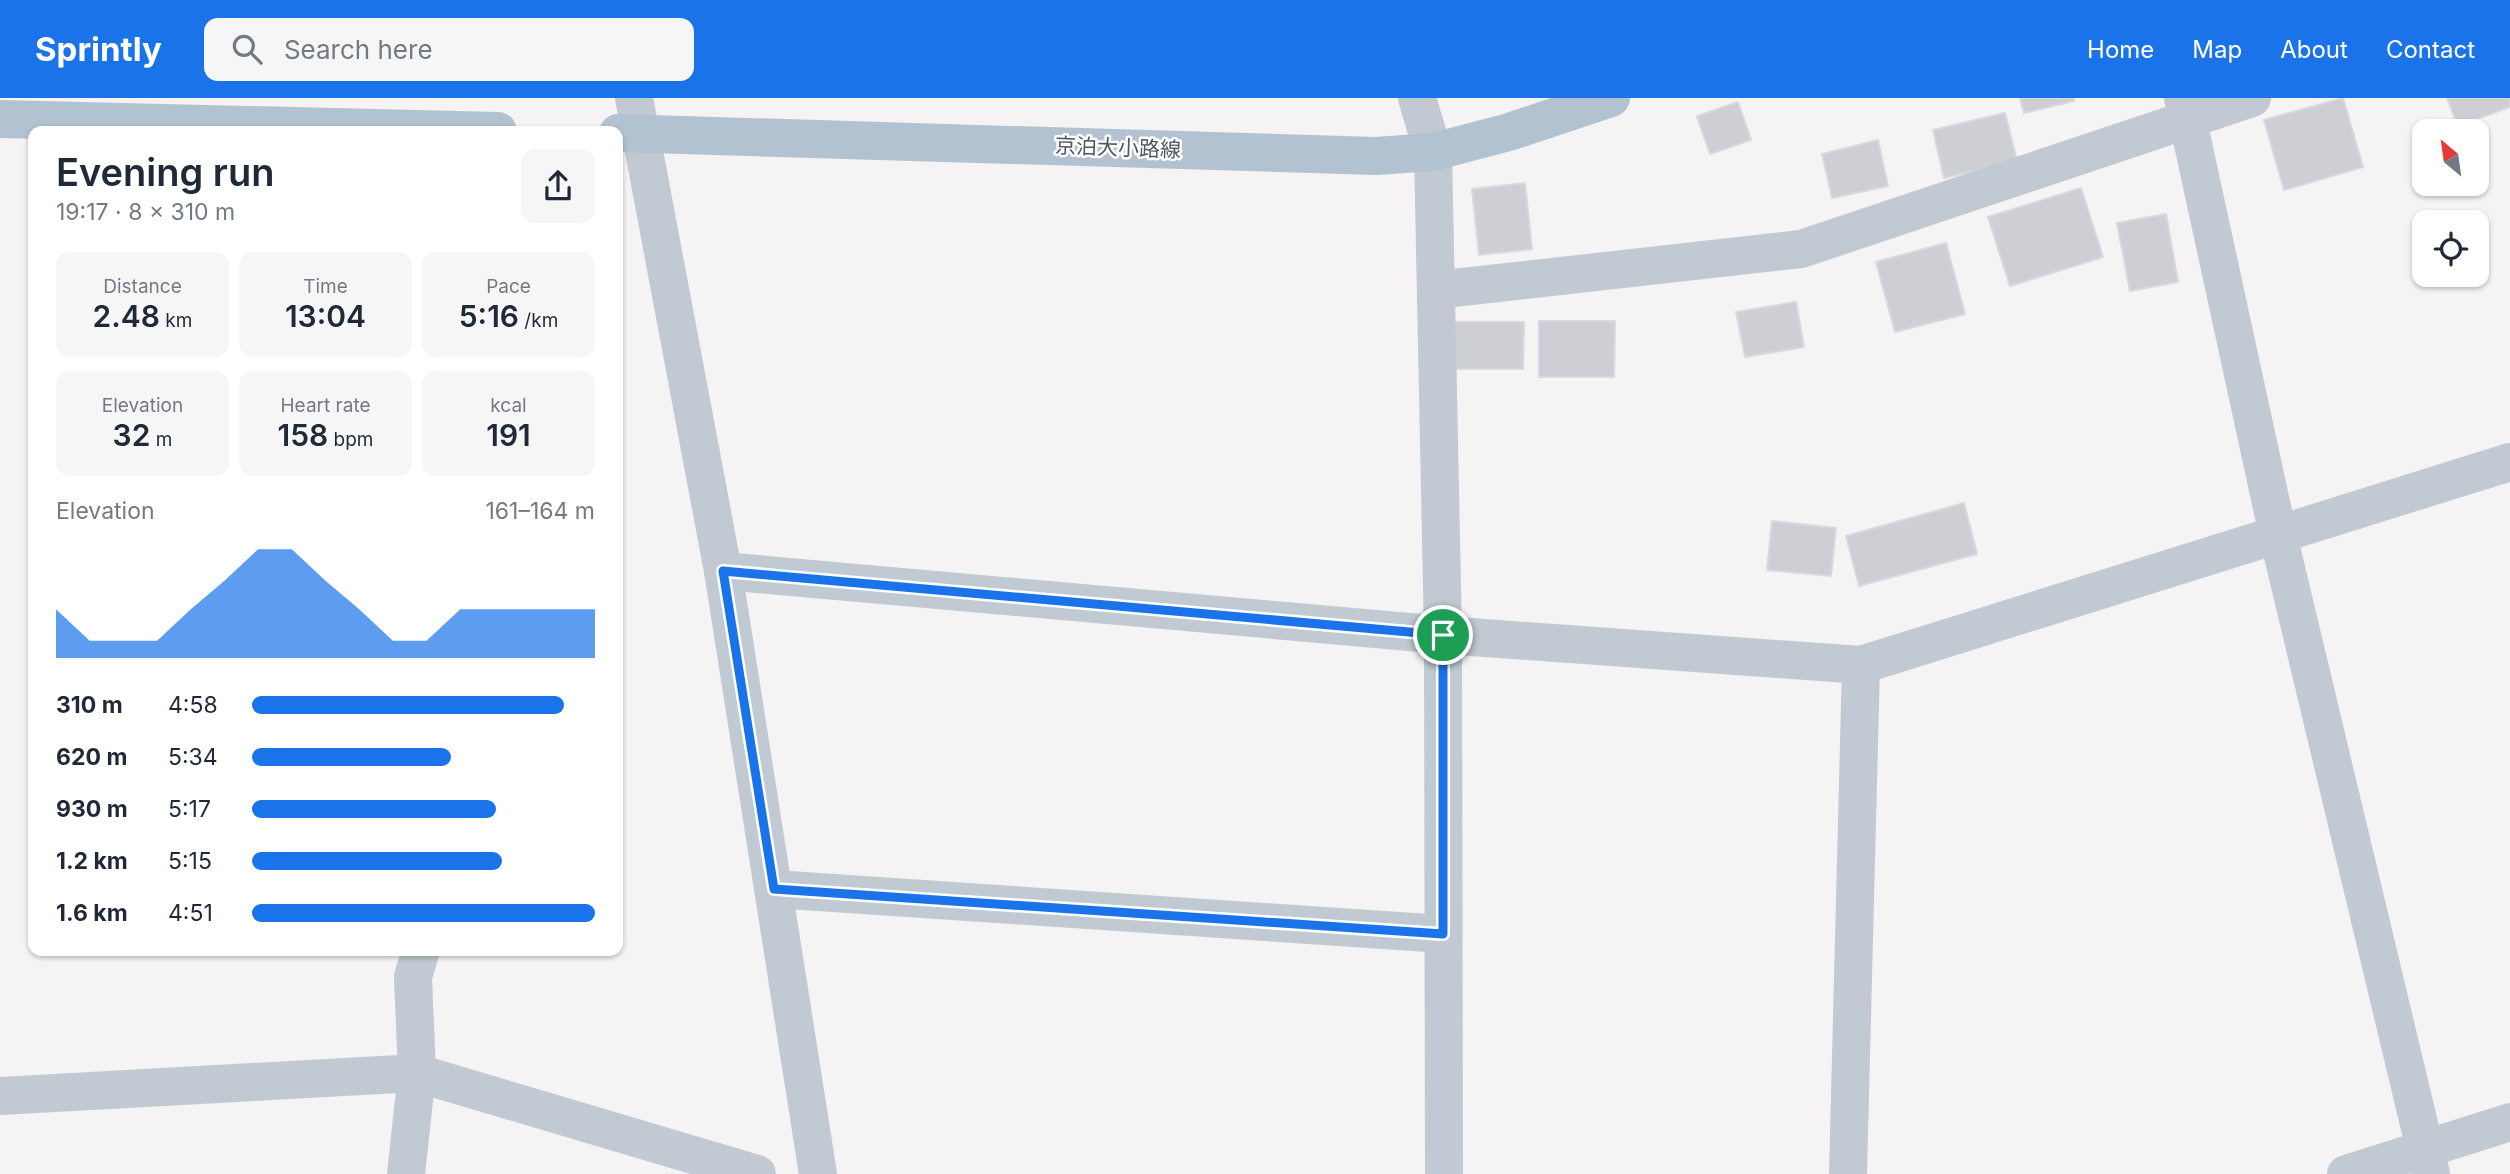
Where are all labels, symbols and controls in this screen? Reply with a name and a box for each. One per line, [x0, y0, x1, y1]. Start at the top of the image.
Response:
search box [204, 18, 694, 81]
text: Sprintly [35, 29, 162, 69]
icon: search [228, 30, 266, 68]
text: Search here [284, 34, 433, 65]
text: Home [2087, 35, 2154, 64]
text: Map [2192, 35, 2242, 64]
text: About [2280, 35, 2348, 64]
text: Contact [2386, 35, 2475, 64]
north arrow [2412, 119, 2488, 196]
map controls [2412, 119, 2489, 287]
street label: 京泊大小路線 [1055, 133, 1181, 162]
text: Evening run [56, 149, 274, 195]
button: share [521, 149, 595, 223]
text: 19:17 · 8 × 310 m [56, 198, 235, 226]
button: locate [2412, 210, 2489, 287]
text: Distance [103, 275, 182, 298]
text: Time [303, 275, 348, 298]
text: Pace [486, 275, 531, 298]
text: 2.48 [93, 298, 160, 334]
text: 13:04 [285, 298, 366, 334]
text: 5:16 [459, 298, 519, 334]
text: km [160, 309, 192, 332]
text: /km [519, 309, 558, 332]
text: Elevation [102, 394, 183, 417]
text: Heart rate [281, 394, 371, 417]
text: kcal [490, 394, 527, 417]
text: 32 [113, 417, 150, 453]
text: 158 [277, 417, 328, 453]
text: 191 [486, 417, 531, 453]
text: m [150, 428, 172, 451]
text: bpm [328, 428, 374, 451]
text: Elevation [56, 497, 155, 525]
text: 161–164 m [485, 497, 595, 525]
pin [1413, 605, 1473, 665]
icon: arrive [1424, 616, 1462, 654]
text: 310 m [56, 691, 123, 719]
text: 4:58 [168, 691, 218, 719]
text: 620 m [56, 743, 127, 771]
text: 5:34 [168, 743, 218, 771]
text: 930 m [56, 795, 128, 823]
text: 5:17 [168, 795, 211, 823]
text: 1.2 km [56, 847, 128, 875]
text: 5:15 [168, 847, 212, 875]
text: 1.6 km [56, 899, 128, 927]
text: 4:51 [168, 899, 213, 927]

